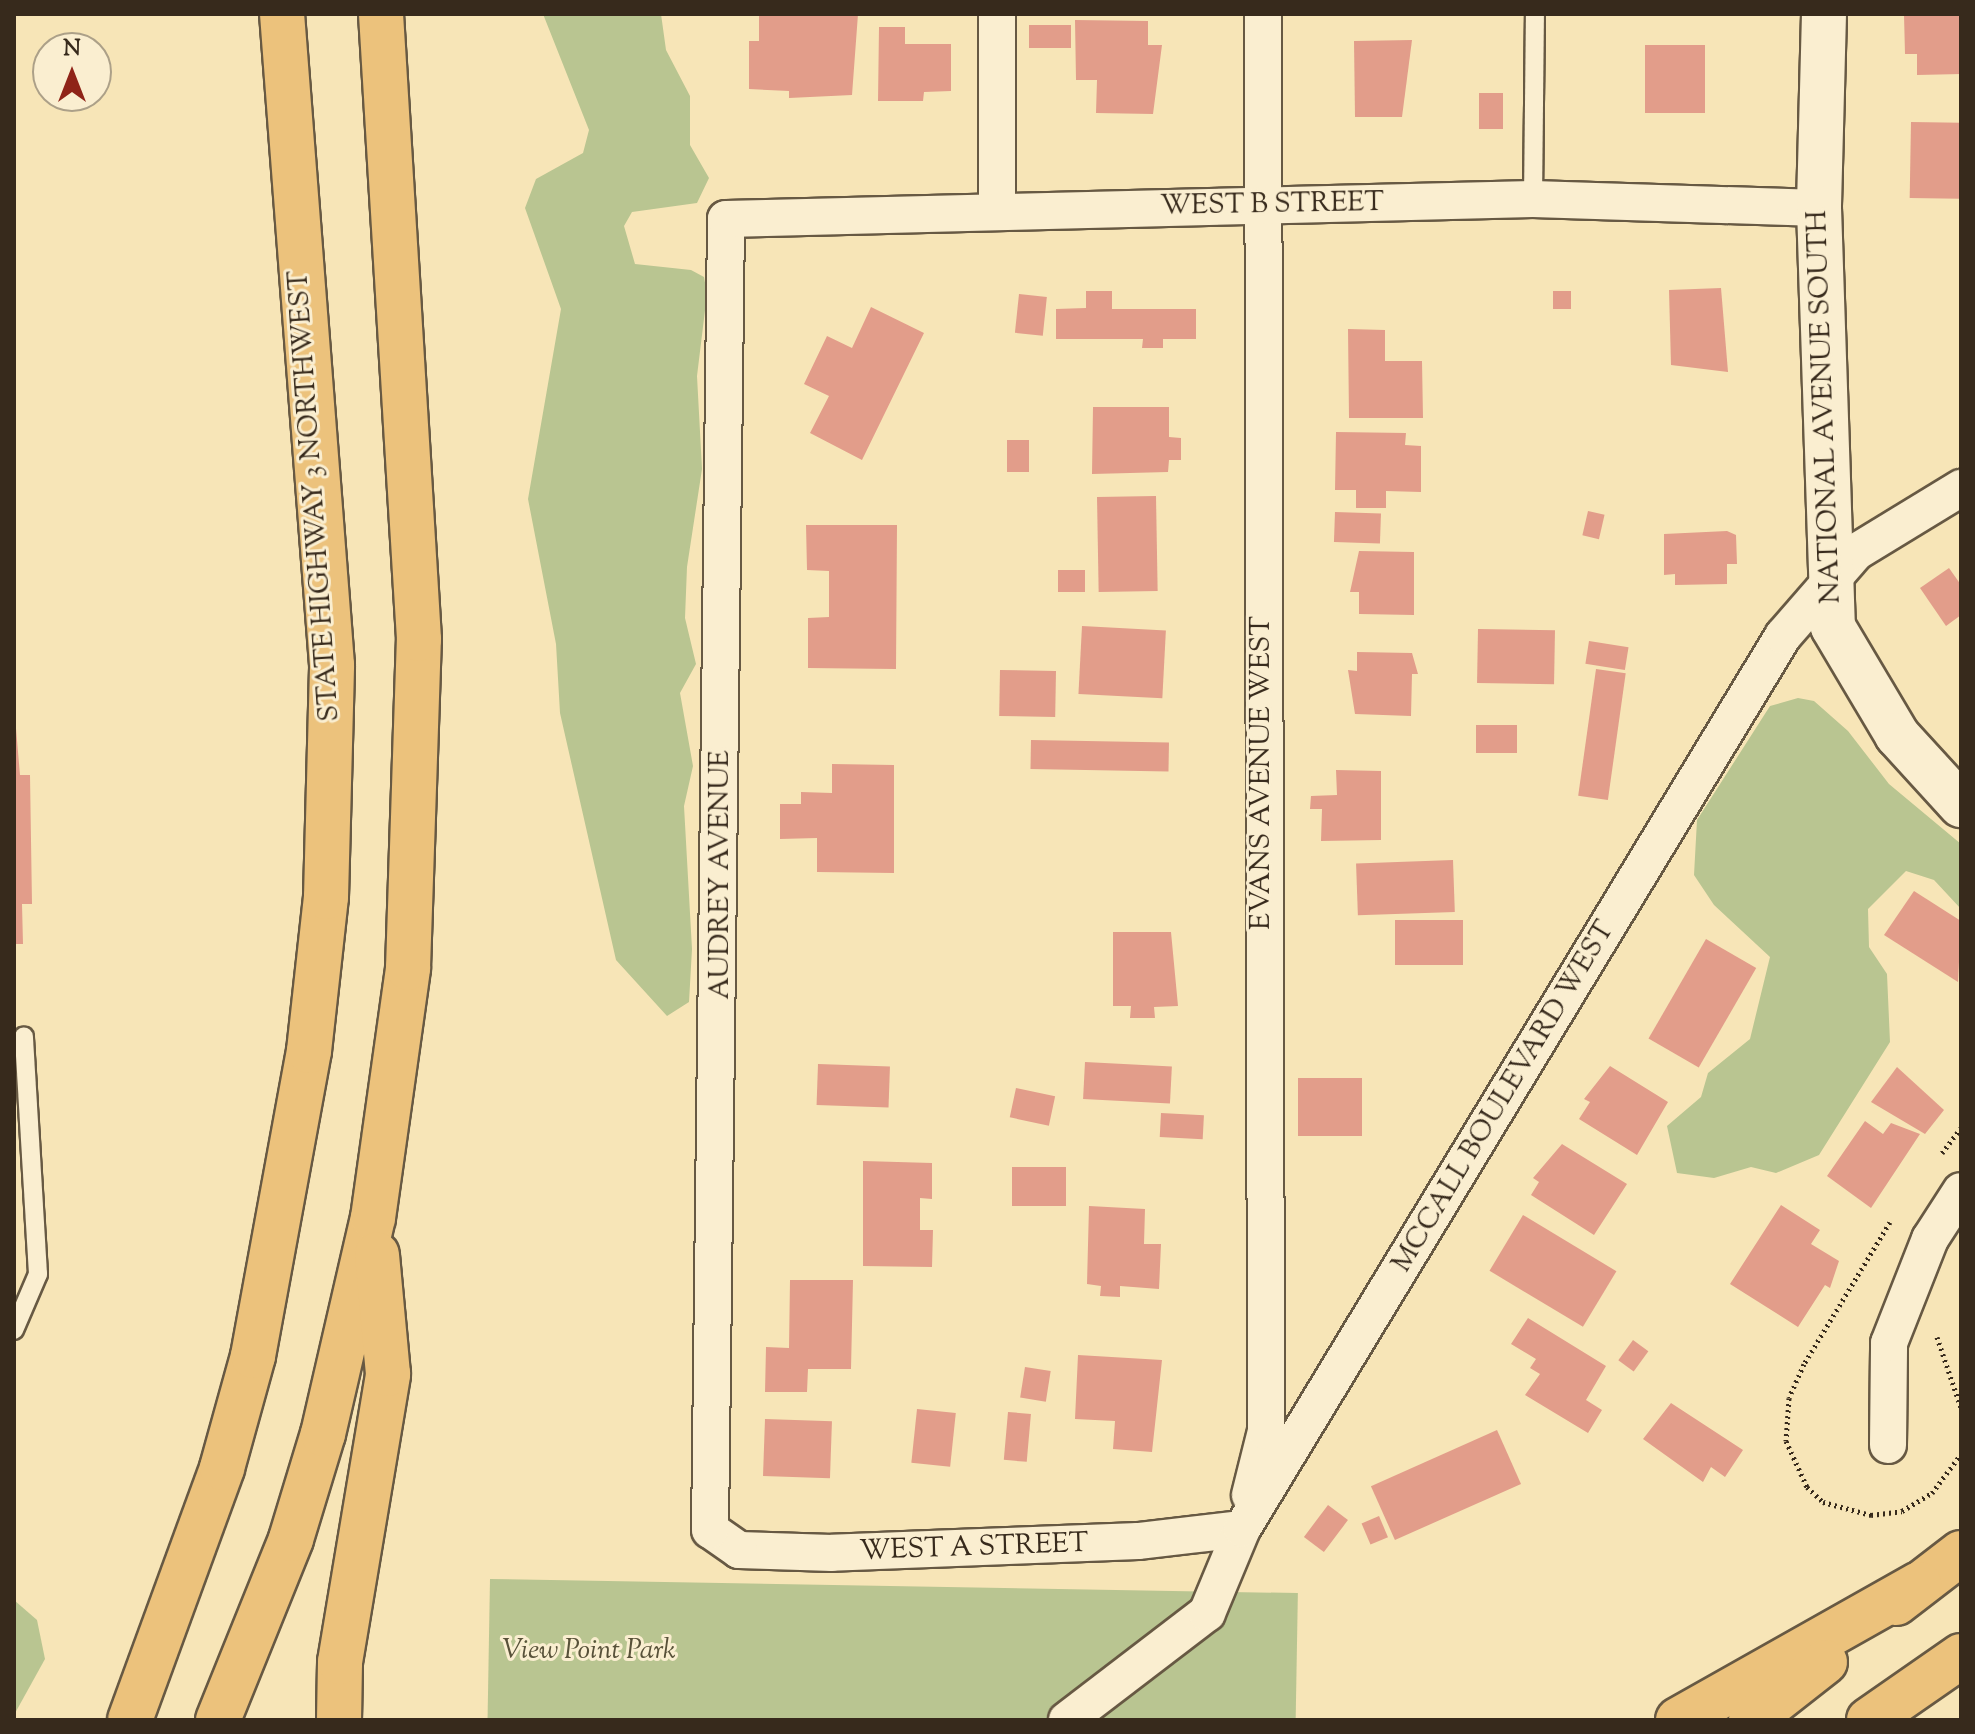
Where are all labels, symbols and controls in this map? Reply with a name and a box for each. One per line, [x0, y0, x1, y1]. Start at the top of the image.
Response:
north arrow [32, 32, 112, 112]
text: N [63, 34, 81, 66]
street label: WEST B STREET [1160, 186, 1384, 224]
street label: NATIONAL AVENUE SOUTH [1801, 210, 1849, 604]
street label: STATE HIGHWAY 3 NORTHWEST [282, 269, 348, 723]
street label: EVANS AVENUE WEST [1245, 616, 1279, 930]
street label: AUDREY AVENUE [704, 750, 738, 1000]
street label: MCCALL BOULEVARD WEST [1386, 915, 1622, 1279]
street label: WEST A STREET [859, 1527, 1089, 1569]
park label: View Point Park [502, 1634, 676, 1668]

